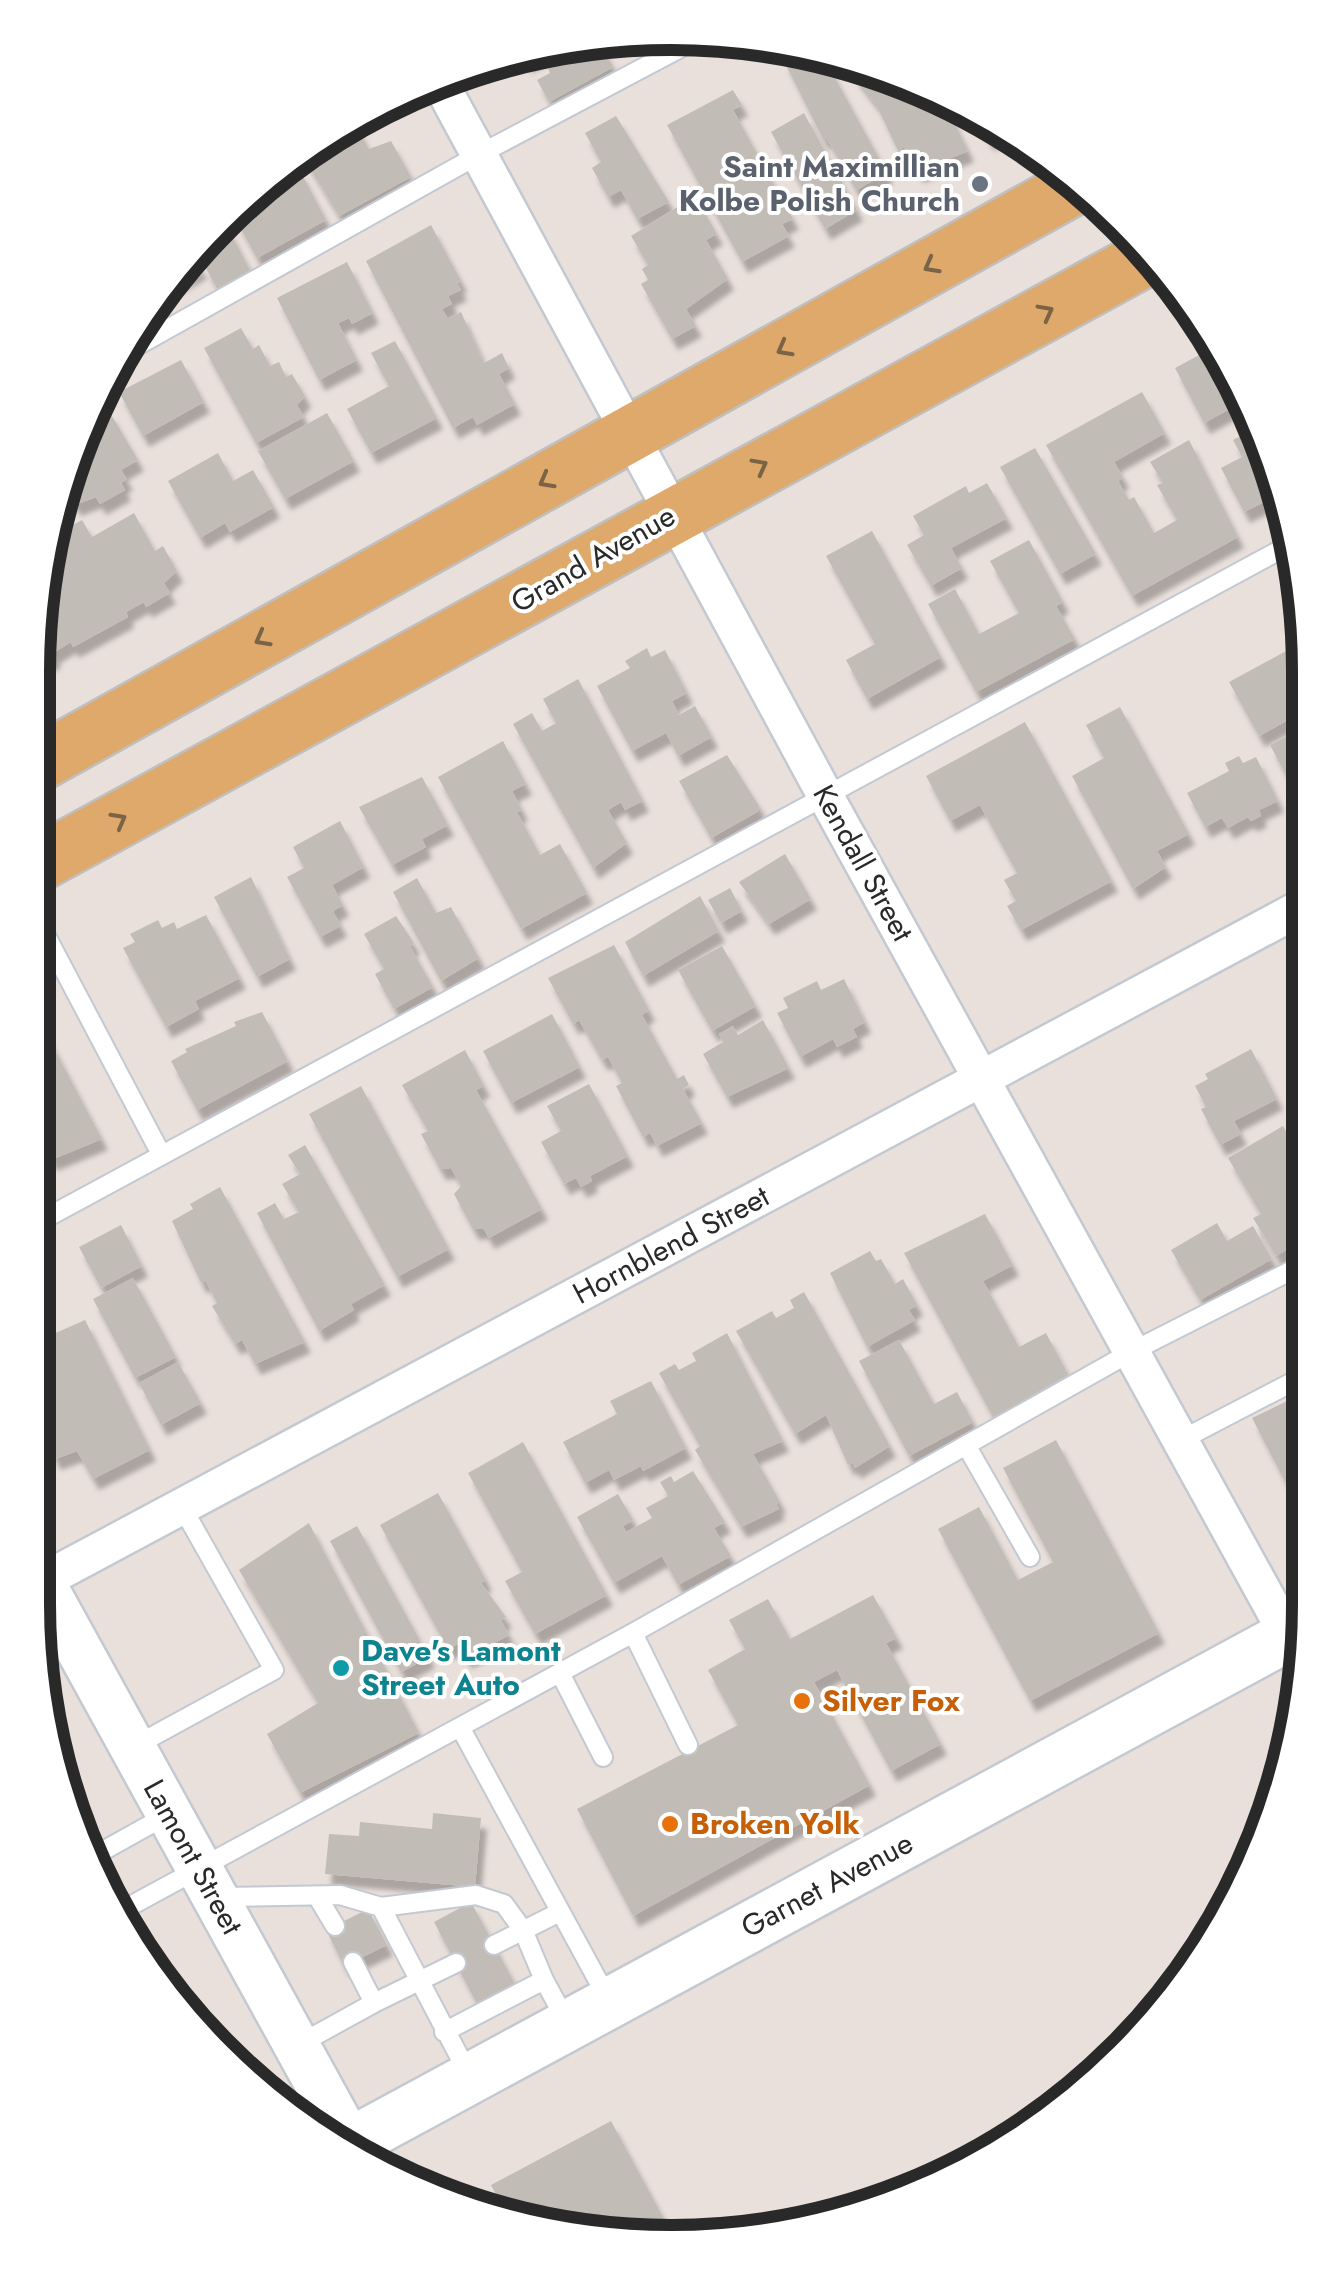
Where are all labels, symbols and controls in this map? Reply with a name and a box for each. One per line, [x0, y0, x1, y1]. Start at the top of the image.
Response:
place label: Saint Maximillian Kolbe Polish Church [679, 145, 960, 222]
marker: Saint Maximillian Kolbe Polish Church [969, 173, 991, 195]
one-way arrow [923, 254, 941, 274]
one-way arrow [1035, 304, 1053, 324]
one-way arrow [777, 336, 795, 356]
one-way arrow [749, 459, 767, 478]
one-way arrow [538, 469, 556, 489]
street label: Grand Avenue [503, 494, 683, 623]
one-way arrow [254, 627, 272, 647]
street label: Kendall Street [803, 777, 925, 950]
one-way arrow [109, 813, 127, 832]
street label: Hornblend Street [565, 1174, 777, 1314]
place label: Dave's Lamont Street Auto [361, 1629, 561, 1706]
marker: Dave's Lamont Street Auto [330, 1657, 352, 1679]
place label: Silver Fox [822, 1679, 960, 1722]
marker: Silver Fox [791, 1690, 813, 1712]
street label: Lamont Street [133, 1771, 254, 1943]
place label: Broken Yolk [690, 1802, 860, 1845]
marker: Broken Yolk [659, 1813, 681, 1835]
street label: Garnet Avenue [733, 1821, 920, 1948]

